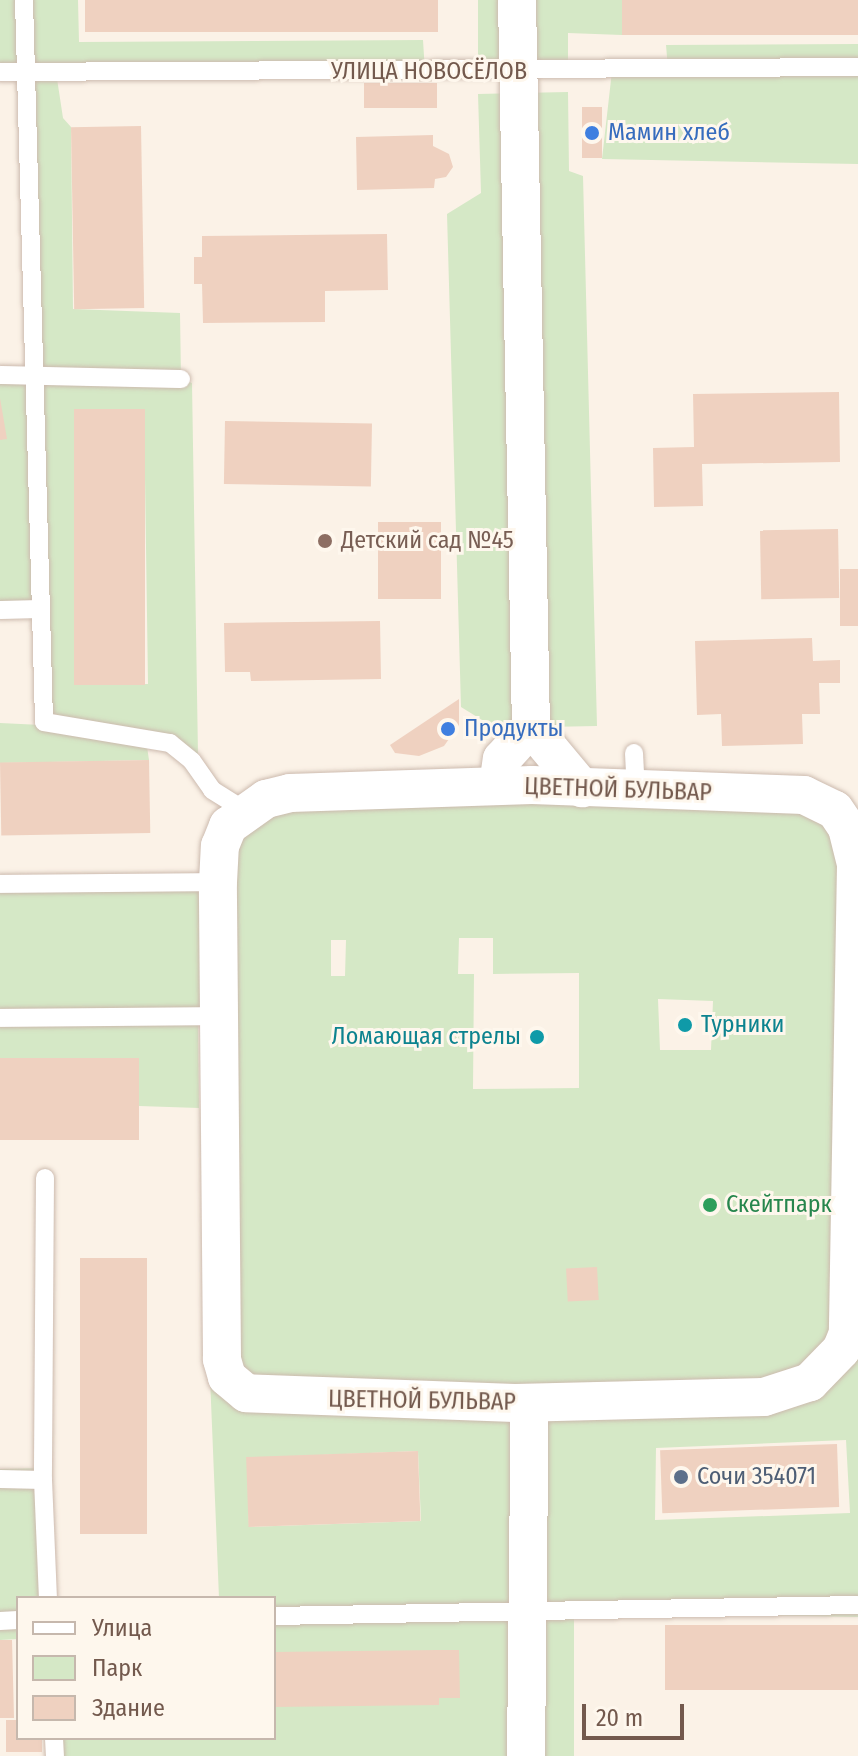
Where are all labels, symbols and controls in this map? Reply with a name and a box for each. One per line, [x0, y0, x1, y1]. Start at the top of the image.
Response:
street label: УЛИЦА НОВОСЁЛОВ [331, 58, 527, 86]
place label: Мамин хлеб [608, 119, 730, 147]
marker: Мамин хлеб [583, 124, 601, 142]
place label: Детский сад №45 [341, 527, 514, 555]
marker: Детский сад №45 [316, 532, 334, 550]
place label: Продукты [464, 715, 563, 743]
marker: Продукты [439, 720, 457, 738]
street label: ЦВЕТНОЙ БУЛЬВАР [524, 772, 712, 808]
place label: Турники [701, 1011, 784, 1039]
marker: Турники [676, 1016, 694, 1034]
place label: Ломающая стрелы [332, 1023, 521, 1051]
marker: Ломающая стрелы [528, 1028, 546, 1046]
place label: Скейтпарк [726, 1191, 832, 1219]
marker: Скейтпарк [701, 1196, 719, 1214]
street label: ЦВЕТНОЙ БУЛЬВАР [328, 1385, 516, 1417]
place label: Сочи 354071 [697, 1463, 816, 1491]
marker: Сочи 354071 [672, 1468, 690, 1486]
legend [16, 1596, 276, 1740]
text: Улица [92, 1614, 152, 1642]
text: Парк [92, 1654, 142, 1682]
scale bar [586, 1688, 688, 1738]
text: Здание [92, 1694, 165, 1722]
text: 20 m [596, 1704, 643, 1732]

